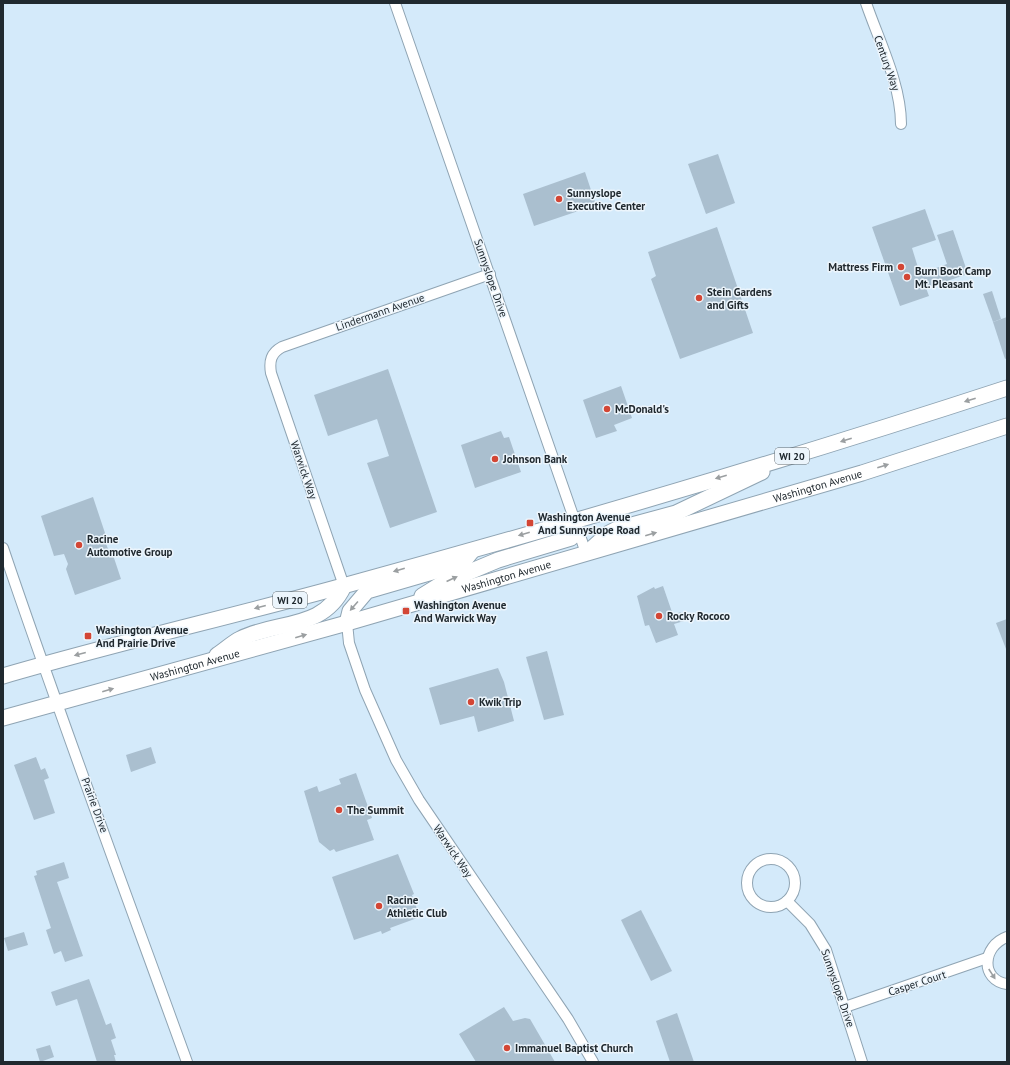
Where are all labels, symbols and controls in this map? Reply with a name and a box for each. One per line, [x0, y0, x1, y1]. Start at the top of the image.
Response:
street label: Century Way [871, 33, 903, 93]
place label: Sunnyslope Executive Center [567, 186, 645, 213]
marker: Sunnyslope Executive Center [554, 194, 564, 204]
street label: Sunnyslope Drive [471, 237, 511, 319]
place label: Mattress Firm [828, 260, 893, 274]
marker: Mattress Firm [896, 262, 906, 272]
place label: Burn Boot Camp Mt. Pleasant [915, 264, 991, 291]
marker: Burn Boot Camp Mt. Pleasant [902, 272, 912, 282]
place label: Stein Gardens and Gifts [707, 285, 772, 312]
street label: Lindermann Avenue [334, 290, 427, 334]
marker: Stein Gardens and Gifts [694, 293, 704, 303]
one-way arrow [964, 398, 976, 404]
place label: McDonald's [615, 402, 669, 416]
marker: McDonald's [602, 404, 612, 414]
one-way arrow [840, 437, 852, 443]
street label: Warwick Way [287, 439, 321, 502]
road number: WI 20 [775, 448, 809, 464]
place label: Johnson Bank [502, 452, 568, 466]
marker: Johnson Bank [490, 454, 500, 464]
one-way arrow [877, 463, 889, 469]
street label: Washington Avenue [771, 466, 864, 506]
one-way arrow [715, 474, 727, 480]
place label: Washington Avenue And Sunnyslope Road [538, 510, 640, 537]
marker: Washington Avenue And Sunnyslope Road [525, 518, 535, 528]
one-way arrow [518, 531, 530, 537]
one-way arrow [645, 531, 657, 537]
place label: Racine Automotive Group [87, 532, 173, 559]
marker: Racine Automotive Group [74, 540, 84, 550]
street label: Washington Avenue [460, 557, 553, 596]
one-way arrow [393, 567, 405, 573]
one-way arrow [447, 576, 458, 582]
road number: WI 20 [273, 592, 307, 608]
place label: Washington Avenue And Warwick Way [414, 598, 507, 625]
one-way arrow [350, 601, 359, 611]
one-way arrow [254, 605, 266, 611]
marker: Washington Avenue And Warwick Way [401, 606, 411, 616]
place label: Rocky Rococo [667, 609, 730, 623]
marker: Rocky Rococo [654, 611, 664, 621]
place label: Washington Avenue And Prairie Drive [96, 623, 189, 650]
marker: Washington Avenue And Prairie Drive [83, 631, 93, 641]
one-way arrow [295, 633, 307, 639]
street label: Washington Avenue [148, 646, 242, 684]
one-way arrow [74, 652, 86, 658]
one-way arrow [103, 687, 115, 693]
place label: Kwik Trip [479, 695, 521, 709]
marker: Kwik Trip [466, 697, 476, 707]
street label: Prairie Drive [79, 775, 112, 835]
place label: The Summit [347, 803, 404, 817]
marker: The Summit [334, 805, 344, 815]
street label: Warwick Way [430, 822, 476, 881]
place label: Racine Athletic Club [387, 893, 447, 920]
marker: Racine Athletic Club [374, 901, 384, 911]
street label: Sunnyslope Drive [818, 947, 858, 1029]
street label: Casper Court [886, 967, 948, 999]
one-way arrow [988, 968, 996, 979]
place label: Immanuel Baptist Church [515, 1041, 633, 1055]
marker: Immanuel Baptist Church [502, 1043, 512, 1053]

